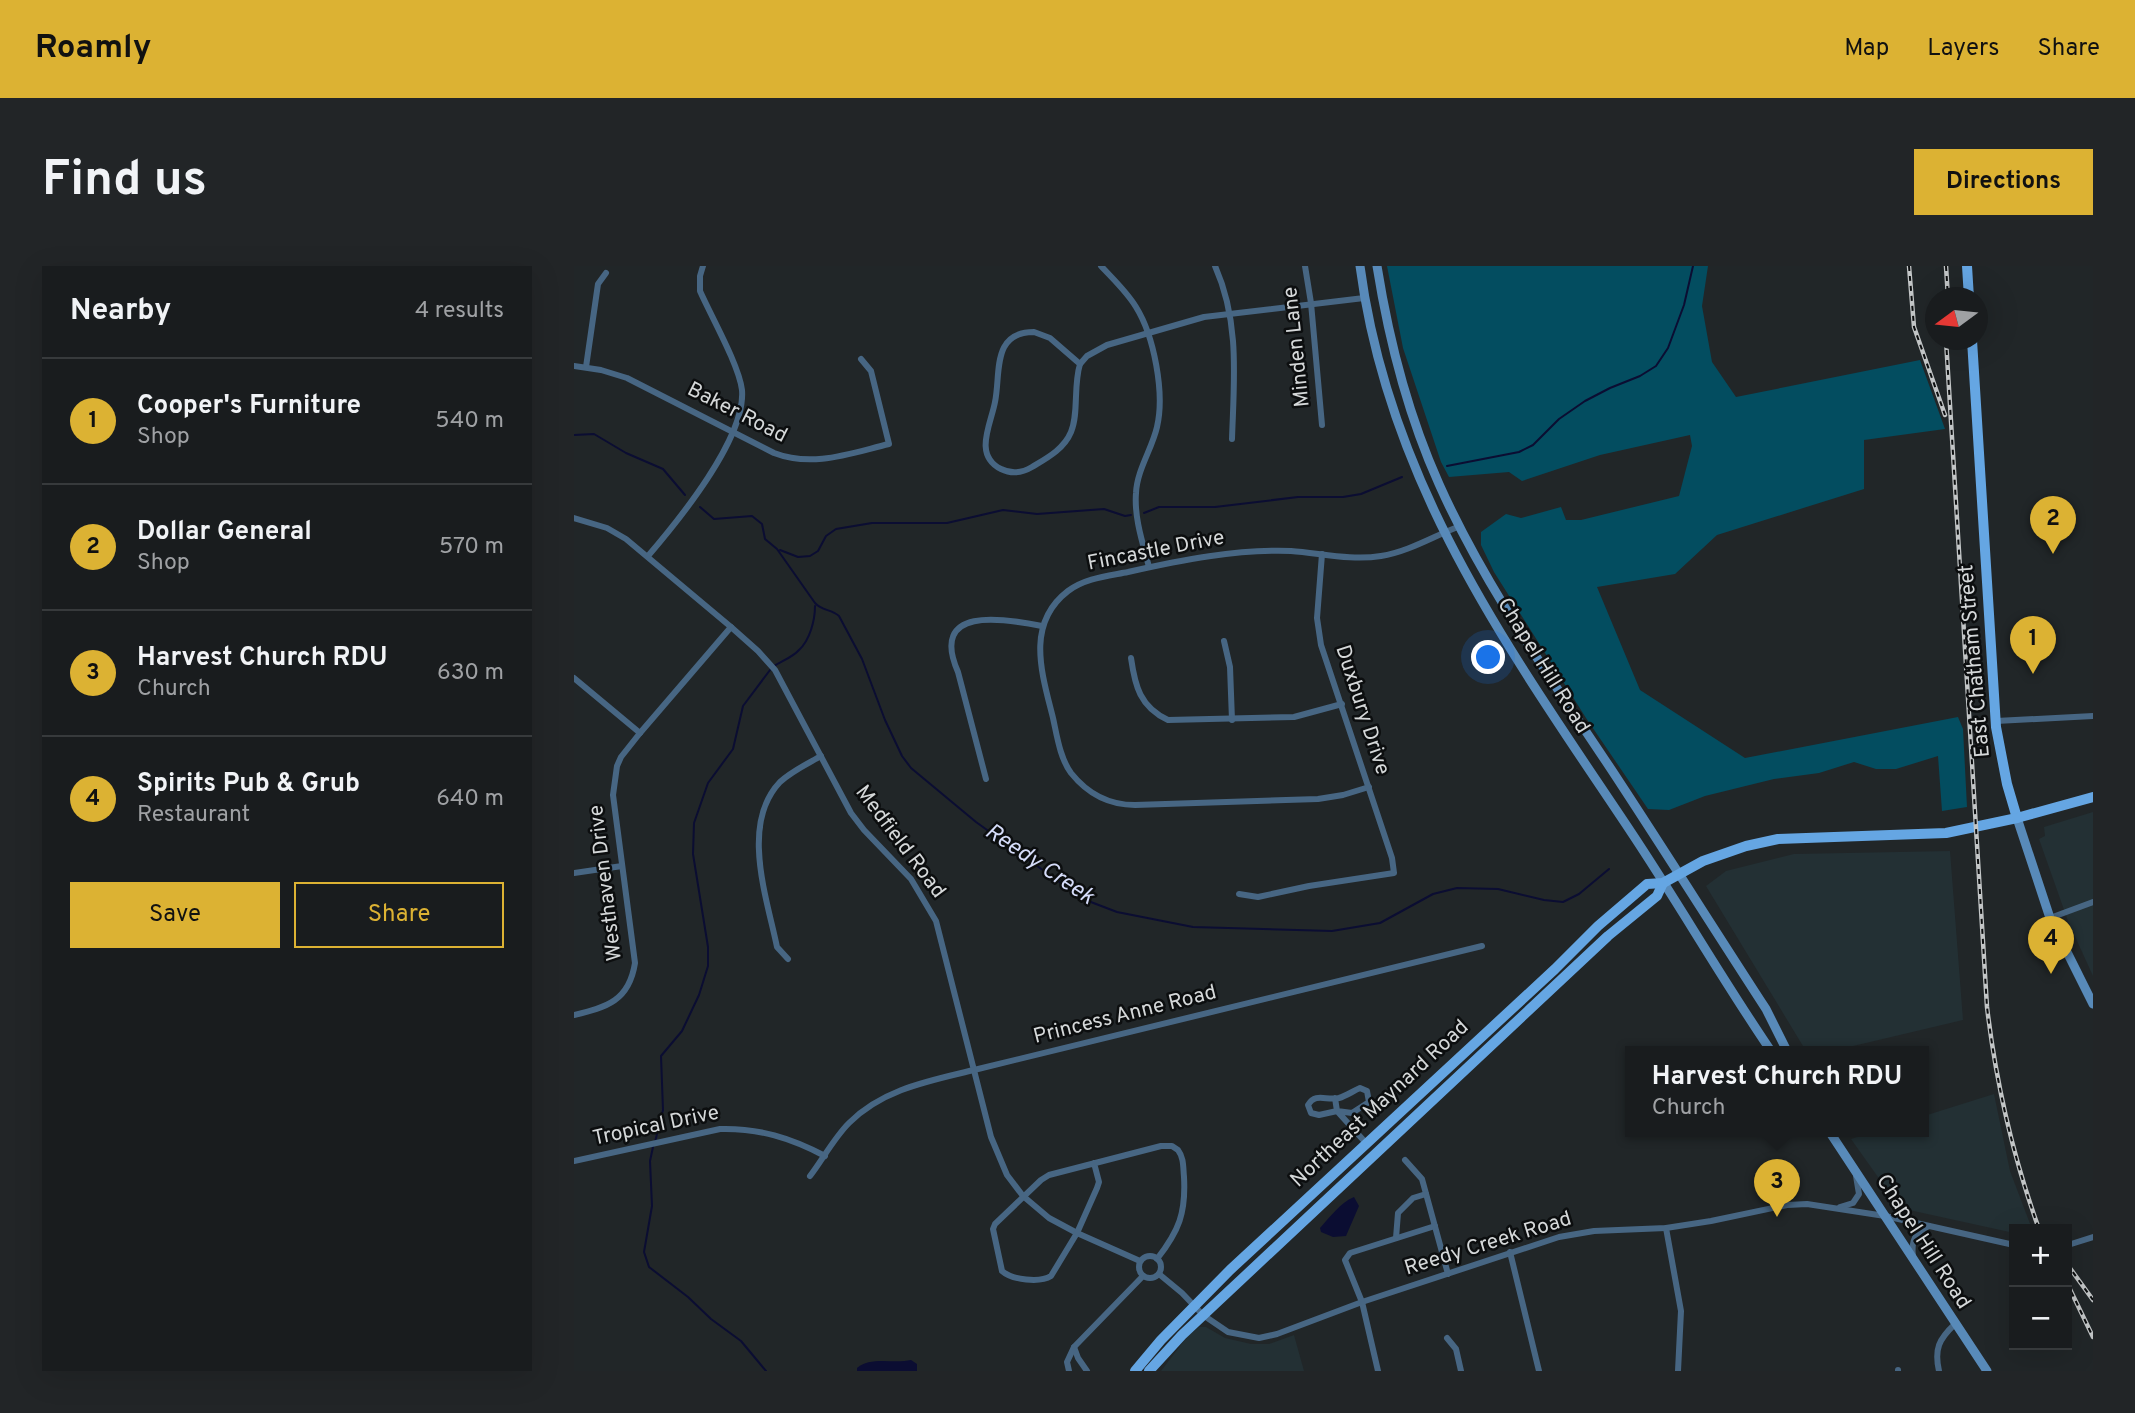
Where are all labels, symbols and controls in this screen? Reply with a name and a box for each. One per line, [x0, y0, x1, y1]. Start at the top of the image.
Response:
text: Roamly [35, 28, 151, 70]
text: Map [1844, 34, 1889, 64]
text: Layers [1927, 34, 1999, 64]
text: Share [2037, 34, 2100, 64]
button: Directions [1914, 149, 2093, 215]
text: Find us [42, 151, 207, 213]
street label: Minden Lane [1277, 285, 1317, 409]
north arrow [1925, 287, 1988, 350]
text: Nearby [70, 293, 171, 330]
text: 4 results [415, 297, 504, 326]
street label: Baker Road [682, 376, 792, 450]
text: Cooper's Furniture [137, 390, 361, 423]
text: 1 [88, 407, 98, 436]
text: 540 m [435, 407, 504, 436]
text: Shop [137, 423, 190, 452]
pin: 2 [2030, 496, 2076, 554]
text: Dollar General [137, 516, 312, 549]
street label: Fincastle Drive [1085, 524, 1227, 578]
text: 2 [86, 533, 100, 562]
text: 570 m [439, 533, 504, 562]
text: Shop [137, 549, 190, 578]
street label: East Chatham Street [1953, 563, 1997, 759]
street label: Chapel Hill Road [1490, 593, 1596, 739]
pin: 1 [2010, 616, 2056, 674]
your location [1471, 640, 1505, 674]
text: Harvest Church RDU [137, 642, 387, 675]
street label: Duxbury Drive [1328, 642, 1396, 778]
text: 3 [86, 659, 100, 688]
text: 630 m [437, 659, 504, 688]
text: Church [137, 675, 211, 704]
text: Spirits Pub & Grub [137, 768, 360, 801]
street label: Medfield Road [849, 780, 951, 904]
text: 4 [86, 785, 100, 814]
text: 640 m [436, 785, 504, 814]
text: Restaurant [137, 801, 250, 830]
street label: Westhaven Drive [583, 803, 629, 963]
water label: Reedy Creek [979, 818, 1100, 912]
button: Save [70, 882, 280, 948]
button: Share [294, 882, 504, 948]
pin: 4 [2028, 916, 2074, 974]
street label: Princess Anne Road [1031, 979, 1219, 1051]
street label: Northeast Maynard Road [1285, 1014, 1475, 1194]
popup [1625, 1046, 1929, 1137]
text: Harvest Church RDU [1652, 1061, 1902, 1094]
text: Church [1652, 1094, 1726, 1123]
street label: Tropical Drive [590, 1099, 722, 1153]
pin: 3 [1754, 1159, 1800, 1217]
street label: Chapel Hill Road [1869, 1169, 1977, 1315]
street label: Reedy Creek Road [1401, 1206, 1575, 1282]
map controls [2009, 1224, 2072, 1350]
button: + [2009, 1224, 2072, 1287]
button: − [2009, 1287, 2072, 1350]

